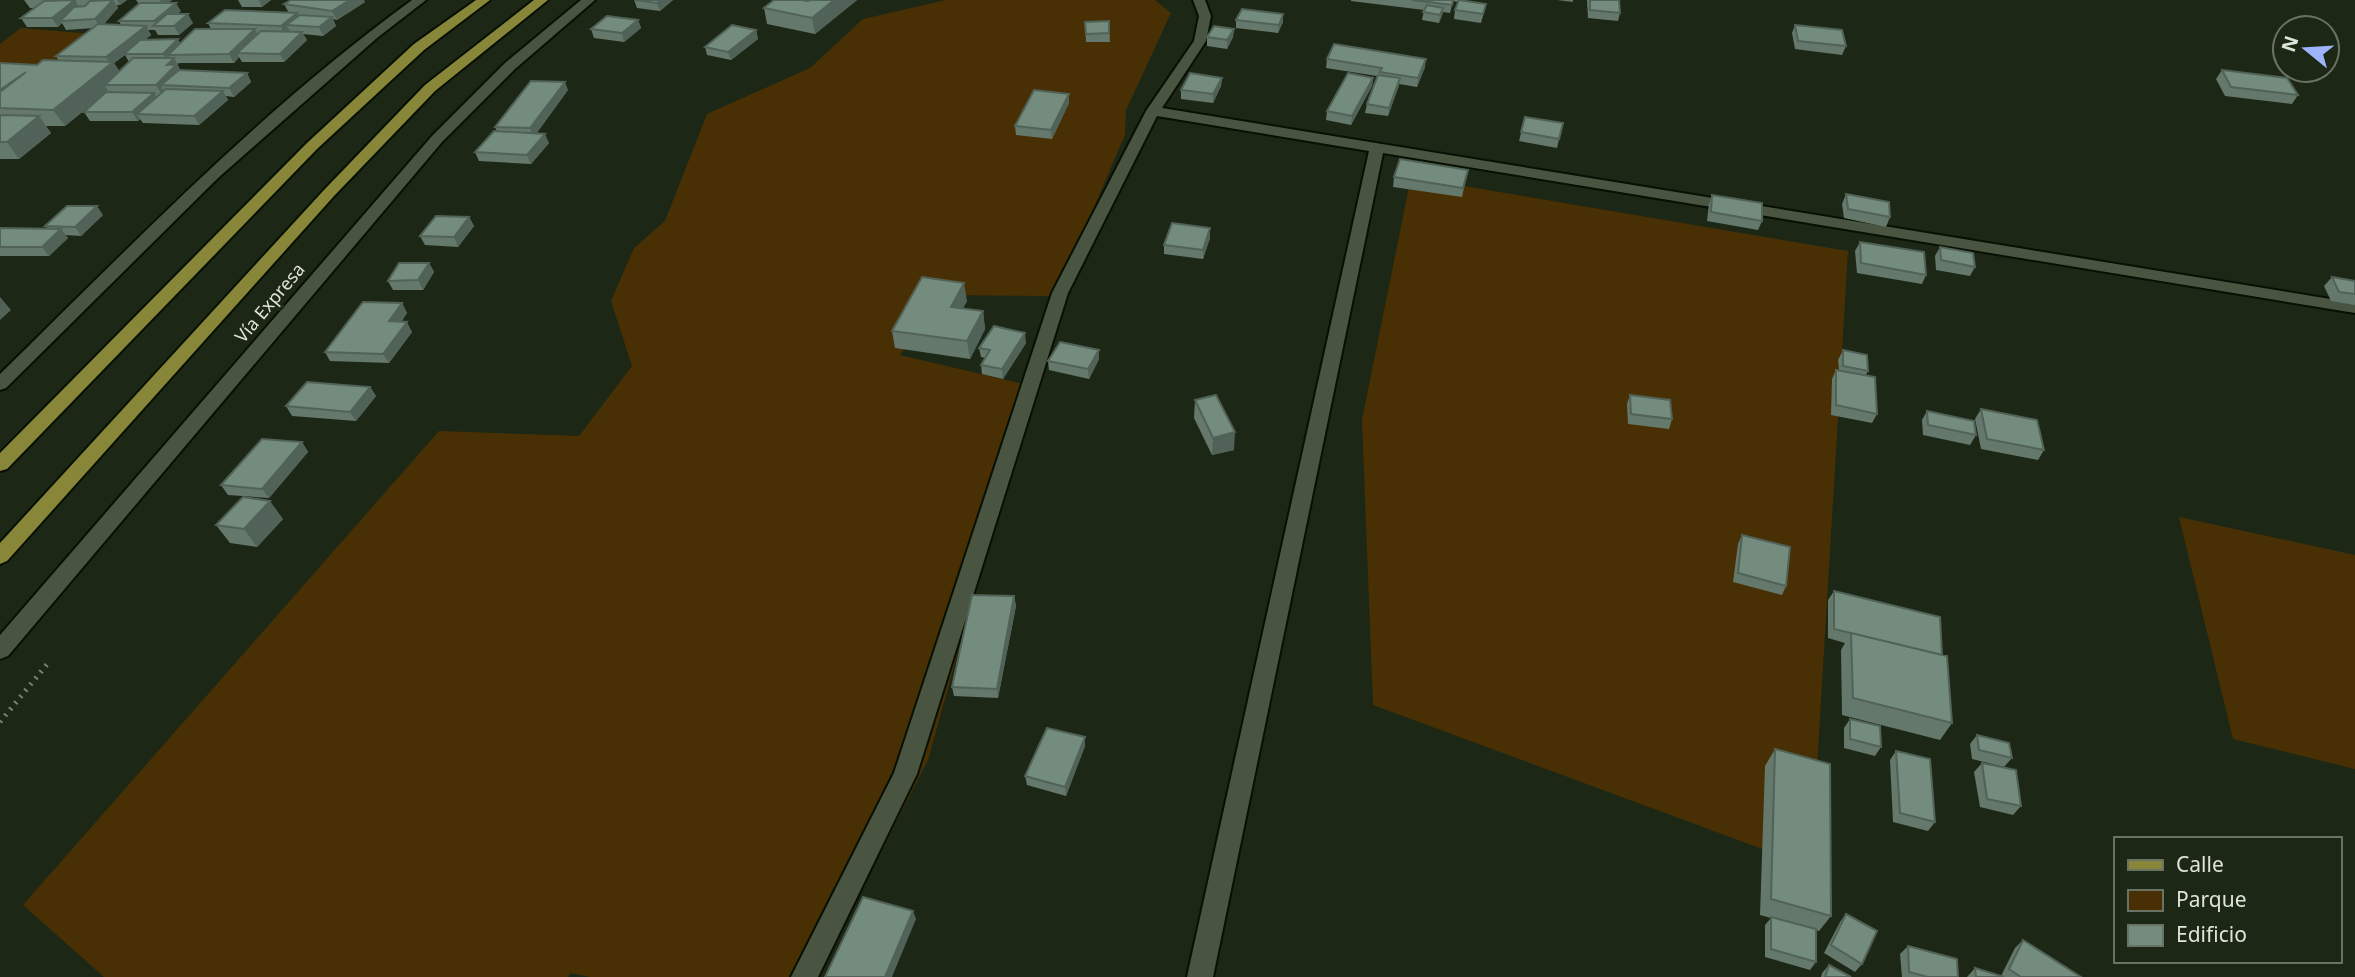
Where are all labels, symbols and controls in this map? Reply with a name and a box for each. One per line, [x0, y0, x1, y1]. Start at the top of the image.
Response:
north arrow [2271, 14, 2341, 84]
text: N [2275, 32, 2305, 55]
street label: Vía Expresa [229, 258, 310, 347]
legend [2114, 837, 2341, 963]
text: Calle [2176, 850, 2224, 878]
text: Parque [2176, 885, 2246, 913]
text: Edificio [2176, 920, 2247, 948]

